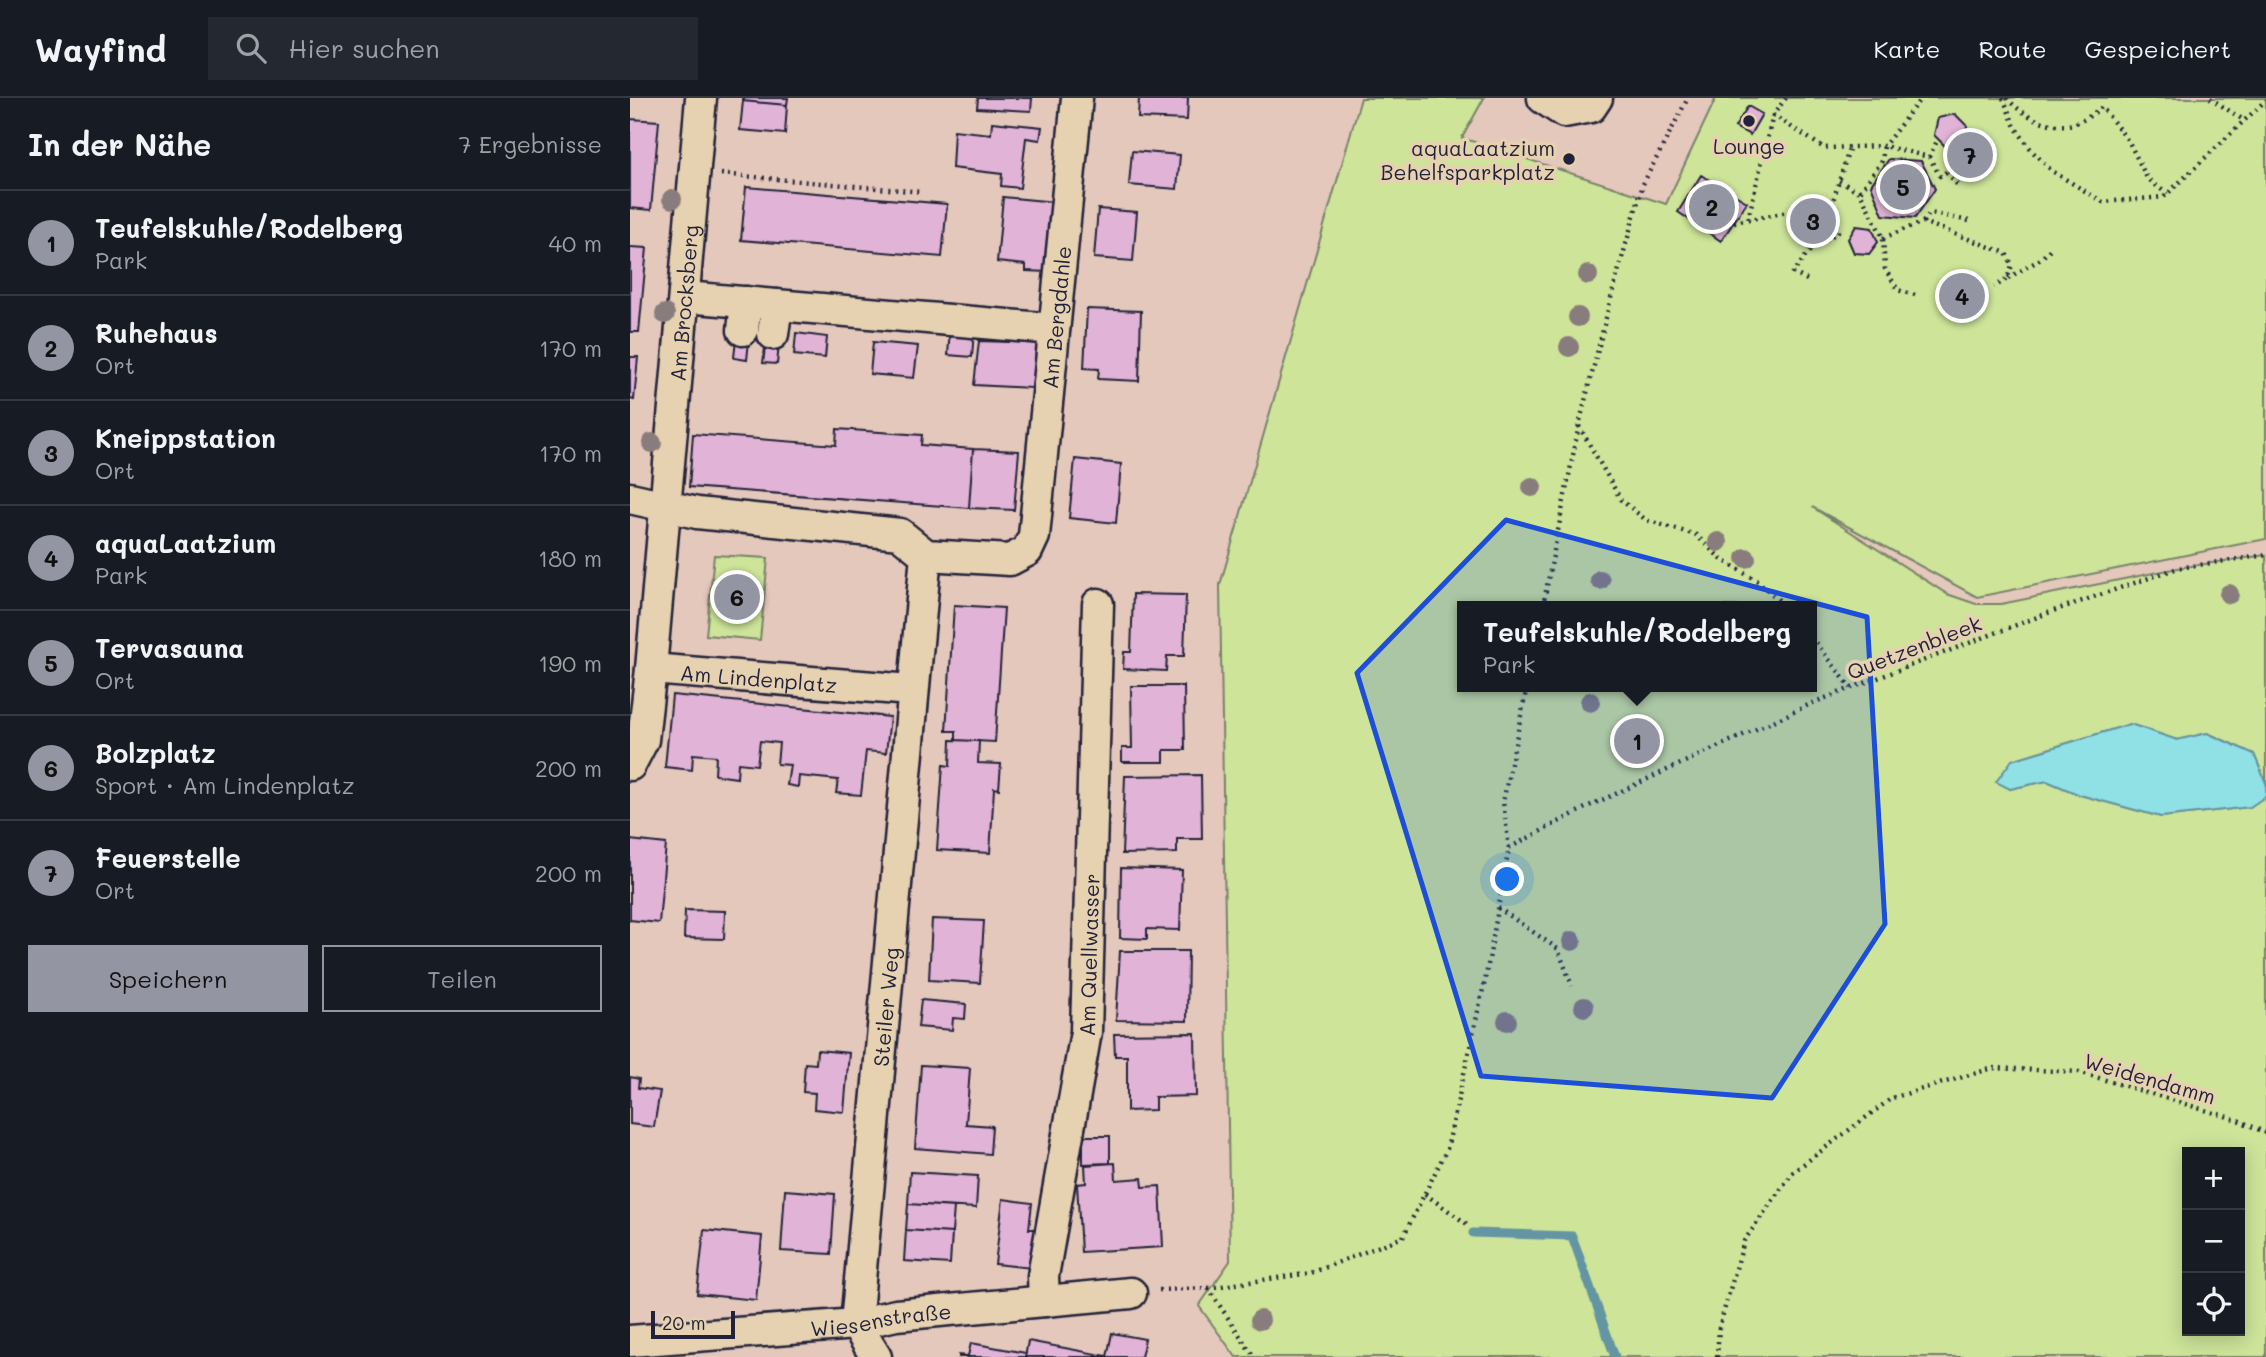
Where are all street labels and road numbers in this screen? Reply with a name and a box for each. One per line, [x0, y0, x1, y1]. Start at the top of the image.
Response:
street label: Am Brocksberg [663, 224, 703, 382]
street label: Am Bergdahle [1035, 244, 1076, 390]
street label: Quetzenbleek [1843, 609, 1985, 685]
street label: Am Lindenplatz [679, 658, 838, 697]
street label: Am Quellwasser [1072, 873, 1104, 1037]
street label: Steiler Weg [866, 946, 904, 1068]
street label: Weidendamm [2081, 1046, 2219, 1110]
street label: Wiesenstraße [809, 1296, 952, 1341]

